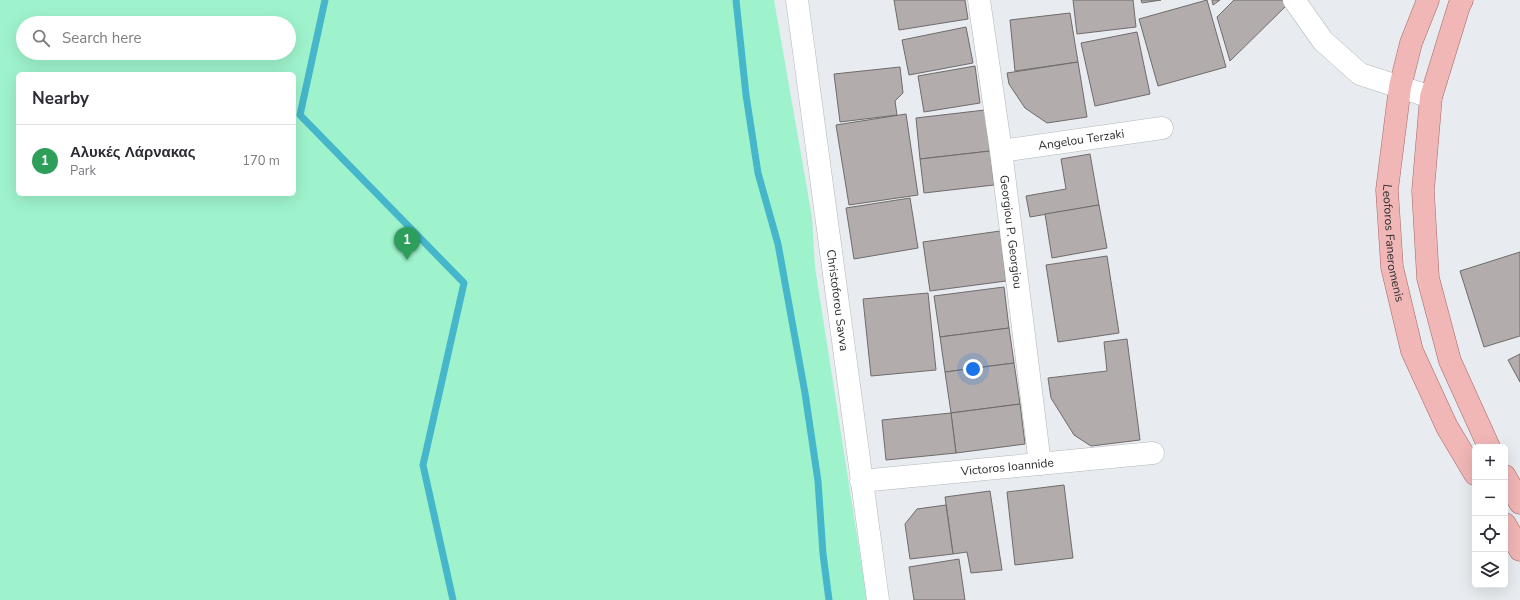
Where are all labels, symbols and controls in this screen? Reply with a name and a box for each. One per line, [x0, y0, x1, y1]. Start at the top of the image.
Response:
search box [16, 16, 296, 60]
icon: search [30, 27, 52, 49]
text: Search here [62, 28, 142, 48]
text: Nearby [32, 87, 89, 110]
street label: Angelou Terzaki [1037, 125, 1125, 154]
text: Αλυκές Λάρνακας [70, 142, 196, 162]
text: 1 [41, 152, 49, 170]
text: 170 m [242, 152, 280, 170]
text: Park [70, 162, 96, 180]
street label: Georgiou P. Georgiou [996, 174, 1026, 290]
street label: Leoforos Faneromenis [1379, 183, 1408, 304]
pin: 1 [394, 227, 420, 260]
street label: Christoforou Savva [823, 249, 852, 352]
your location [963, 359, 983, 379]
map controls [1472, 444, 1508, 588]
button: + [1472, 444, 1508, 480]
street label: Victoros Ioannide [959, 455, 1055, 479]
button: − [1472, 480, 1508, 516]
button: locate [1472, 516, 1508, 552]
button: layers [1472, 552, 1508, 588]

